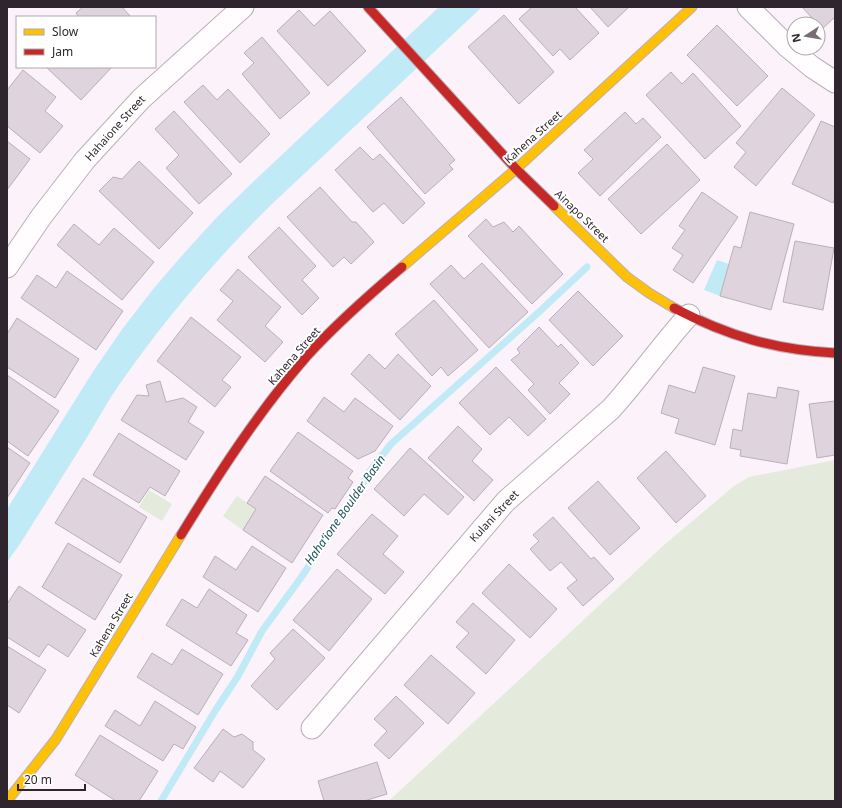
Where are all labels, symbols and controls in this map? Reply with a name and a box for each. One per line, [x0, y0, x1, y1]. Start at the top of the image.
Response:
legend [16, 16, 156, 68]
north arrow [786, 16, 826, 56]
text: Slow [52, 23, 79, 40]
text: N [787, 32, 804, 44]
text: Jam [51, 43, 73, 60]
street label: Hahaione Street [81, 92, 148, 164]
street label: Kahena Street [501, 107, 565, 166]
street label: Ainapo Street [552, 186, 613, 245]
street label: Kahena Street [264, 323, 323, 388]
water label: Haha‘ione Boulder Basin [300, 451, 389, 568]
street label: Kulani Street [466, 486, 522, 545]
street label: Kahena Street [85, 590, 136, 660]
scale bar [18, 766, 85, 792]
text: 20 m [24, 771, 52, 788]

